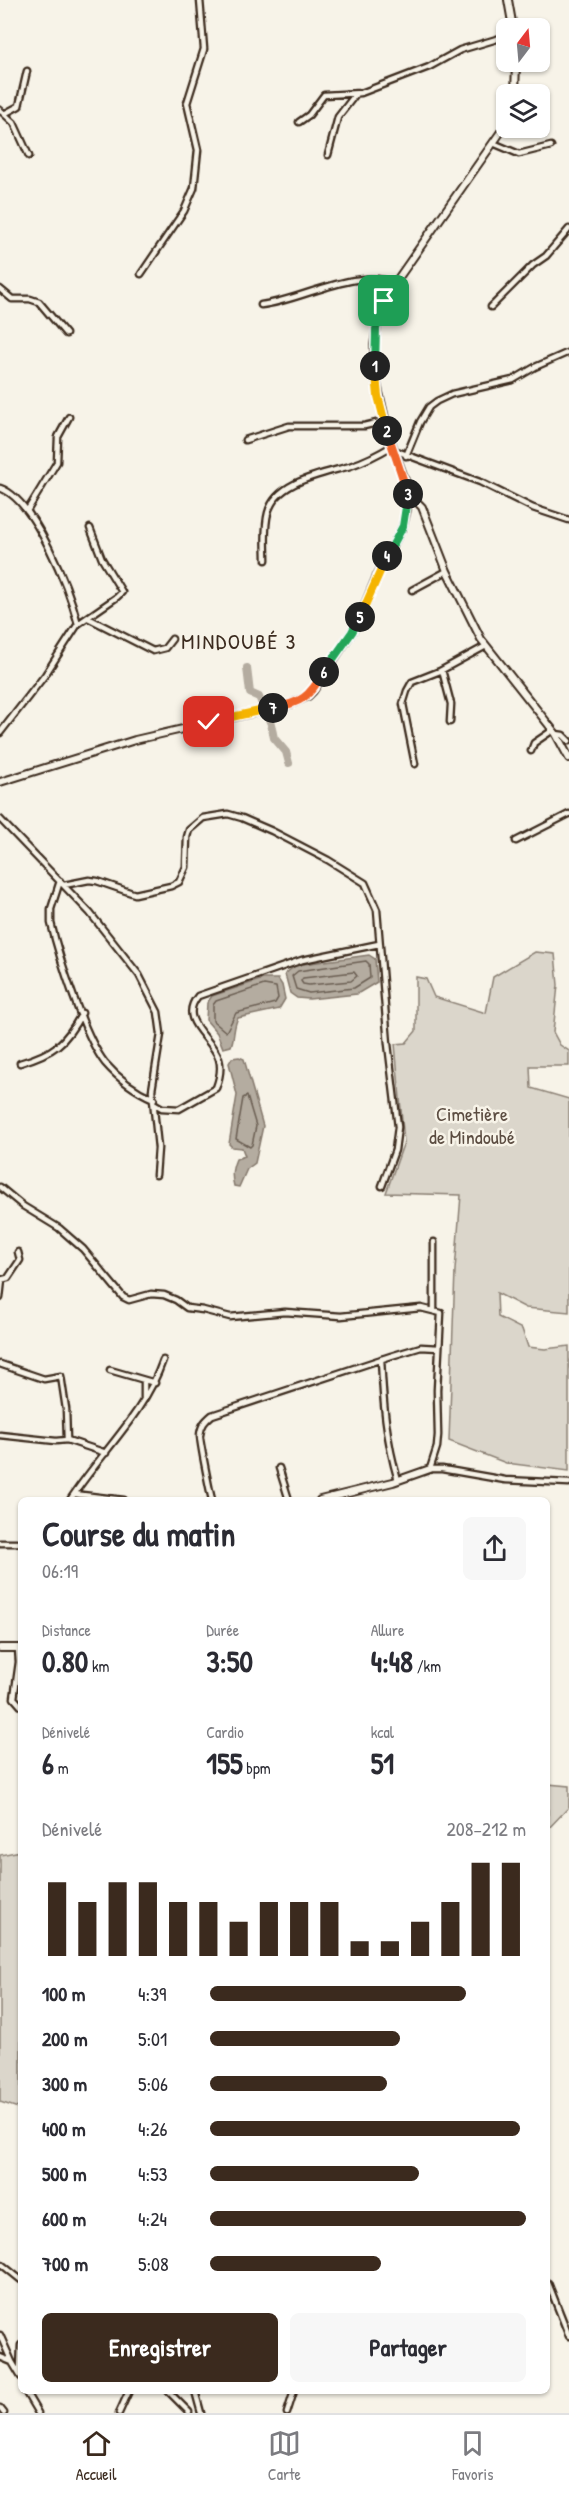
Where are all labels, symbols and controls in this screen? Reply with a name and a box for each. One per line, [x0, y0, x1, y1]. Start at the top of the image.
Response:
north arrow [496, 18, 550, 72]
map controls [496, 18, 550, 138]
button: layers [496, 84, 550, 138]
pin [358, 275, 409, 326]
icon: arrive [367, 284, 400, 317]
pin: 1 [360, 351, 390, 381]
text: 1 [372, 355, 378, 377]
pin: 2 [372, 416, 402, 446]
text: 2 [383, 420, 391, 442]
pin: 3 [393, 479, 423, 509]
text: 3 [404, 483, 412, 505]
pin: 4 [372, 541, 402, 571]
text: 4 [384, 545, 390, 567]
pin: 5 [345, 602, 375, 632]
text: 5 [357, 606, 363, 628]
district label: MINDOUBÉ 3 [181, 626, 297, 656]
pin: 6 [309, 657, 339, 687]
text: 6 [321, 661, 327, 683]
pin: 7 [258, 693, 288, 723]
pin [183, 696, 234, 747]
text: 7 [269, 697, 277, 719]
icon: check [192, 705, 225, 738]
park label: Cimetière de Mindoubé [429, 1100, 515, 1150]
text: Course du matin [42, 1512, 235, 1556]
button: share [463, 1517, 526, 1580]
text: 06:19 [42, 1557, 78, 1584]
text: Distance [42, 1619, 91, 1641]
text: Durée [206, 1619, 239, 1641]
text: Allure [371, 1619, 404, 1641]
text: 0.80 [42, 1641, 88, 1681]
text: 3:50 [206, 1641, 253, 1681]
text: 4:48 [371, 1641, 413, 1681]
text: km [88, 1655, 110, 1677]
text: /km [413, 1655, 441, 1677]
text: Dénivelé [42, 1721, 90, 1743]
text: Cardio [206, 1721, 244, 1743]
text: kcal [371, 1721, 394, 1743]
text: 6 [42, 1743, 54, 1783]
text: 155 [206, 1743, 243, 1783]
text: 51 [371, 1743, 394, 1783]
text: m [54, 1757, 69, 1779]
text: bpm [243, 1757, 271, 1779]
text: Dénivelé [42, 1815, 102, 1842]
text: 208–212 m [446, 1815, 526, 1842]
text: 100 m [42, 1980, 85, 2007]
text: 4:39 [138, 1980, 166, 2007]
text: 200 m [42, 2025, 87, 2052]
text: 5:01 [138, 2025, 167, 2052]
text: 300 m [42, 2070, 87, 2097]
text: 5:06 [138, 2070, 168, 2097]
text: 400 m [42, 2115, 86, 2142]
text: 4:26 [138, 2115, 167, 2142]
text: 500 m [42, 2160, 87, 2187]
text: 4:53 [138, 2160, 168, 2187]
text: 600 m [42, 2205, 86, 2232]
text: 4:24 [138, 2205, 167, 2232]
text: 700 m [42, 2250, 88, 2277]
text: 5:08 [138, 2250, 169, 2277]
button: Enregistrer [42, 2313, 278, 2382]
button: Partager [290, 2313, 526, 2382]
tab: Accueil [76, 2427, 117, 2485]
tab: Carte [268, 2427, 301, 2485]
tab: Favoris [452, 2427, 493, 2485]

